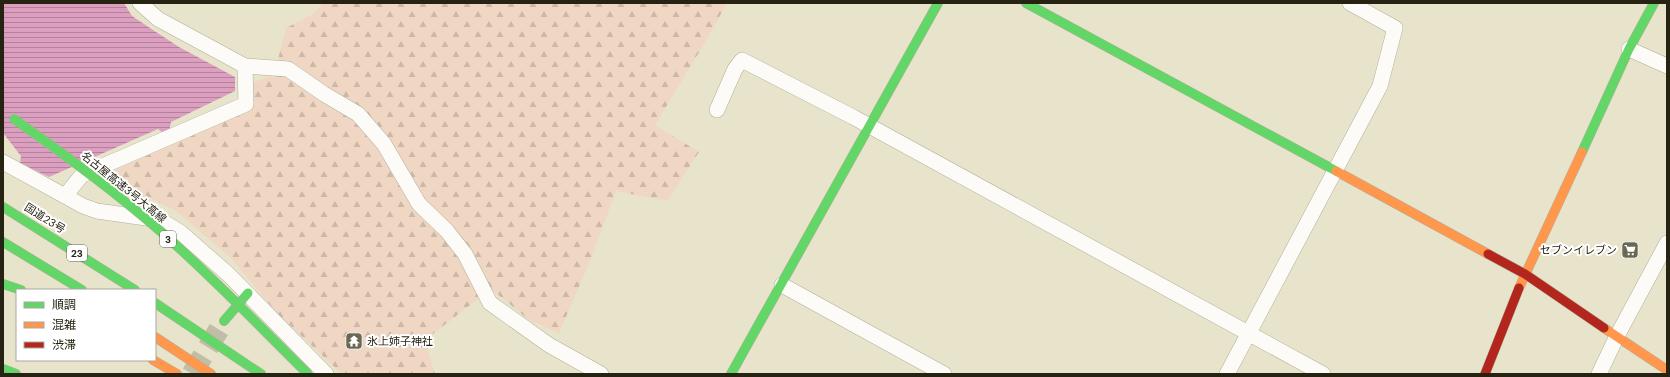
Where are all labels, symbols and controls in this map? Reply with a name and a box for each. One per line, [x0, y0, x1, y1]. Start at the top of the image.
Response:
street label: 名古屋高速3号大高線 [79, 148, 169, 226]
street label: 国道23号 [22, 200, 68, 236]
road number: 3 [160, 231, 176, 247]
supermarket icon: セブンイレブン [1620, 240, 1640, 260]
place label: セブンイレブン [1540, 243, 1617, 257]
road number: 23 [67, 245, 87, 261]
legend [16, 289, 156, 361]
text: 順調 [52, 297, 76, 313]
text: 混雑 [52, 317, 76, 333]
temple icon: 氷上姉子神社 [344, 331, 364, 351]
place label: 氷上姉子神社 [367, 334, 433, 348]
text: 渋滞 [52, 337, 76, 353]

